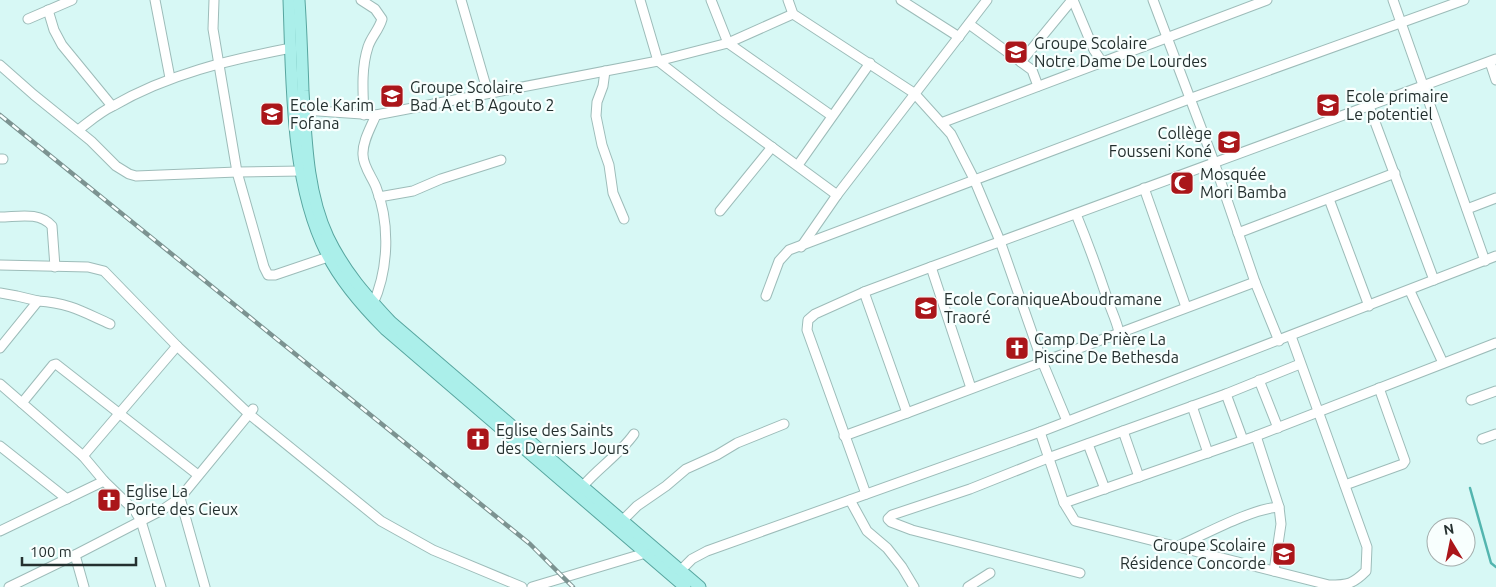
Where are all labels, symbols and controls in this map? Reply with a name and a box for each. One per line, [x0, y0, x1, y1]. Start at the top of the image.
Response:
place label: Groupe Scolaire Notre Dame De Lourdes [1034, 34, 1207, 70]
school or university icon: Groupe Scolaire Notre Dame De Lourdes [1003, 39, 1029, 65]
place label: Groupe Scolaire Bad A et B Agouto 2 [410, 78, 554, 114]
school or university icon: Groupe Scolaire Bad A et B Agouto 2 [379, 83, 405, 109]
place label: Ecole primaire Le potentiel [1346, 87, 1449, 123]
school or university icon: Ecole primaire Le potentiel [1315, 92, 1341, 118]
place label: Ecole Karim Fofana [290, 96, 374, 132]
school or university icon: Ecole Karim Fofana [259, 101, 285, 127]
place label: Collège Fousseni Koné [1109, 124, 1212, 160]
school or university icon: Collège Fousseni Koné [1216, 129, 1242, 155]
place label: Mosquée Mori Bamba [1200, 165, 1287, 201]
mosque icon: Mosquée Mori Bamba [1169, 170, 1195, 196]
place label: Ecole CoraniqueAboudramane Traoré [944, 290, 1162, 326]
school or university icon: Ecole CoraniqueAboudramane Traoré [913, 295, 939, 321]
place label: Camp De Prière La Piscine De Bethesda [1034, 330, 1179, 366]
church icon: Camp De Prière La Piscine De Bethesda [1004, 335, 1030, 361]
place label: Eglise des Saints des Derniers Jours [496, 421, 629, 457]
church icon: Eglise des Saints des Derniers Jours [465, 426, 491, 452]
place label: Eglise La Porte des Cieux [126, 482, 238, 518]
church icon: Eglise La Porte des Cieux [96, 487, 122, 513]
north arrow [1426, 517, 1476, 567]
text: N [1442, 520, 1455, 538]
scale bar [22, 534, 136, 566]
place label: Groupe Scolaire Résidence Concorde [1120, 536, 1266, 572]
school or university icon: Groupe Scolaire Résidence Concorde [1271, 541, 1297, 567]
text: 100 m [30, 543, 72, 560]

